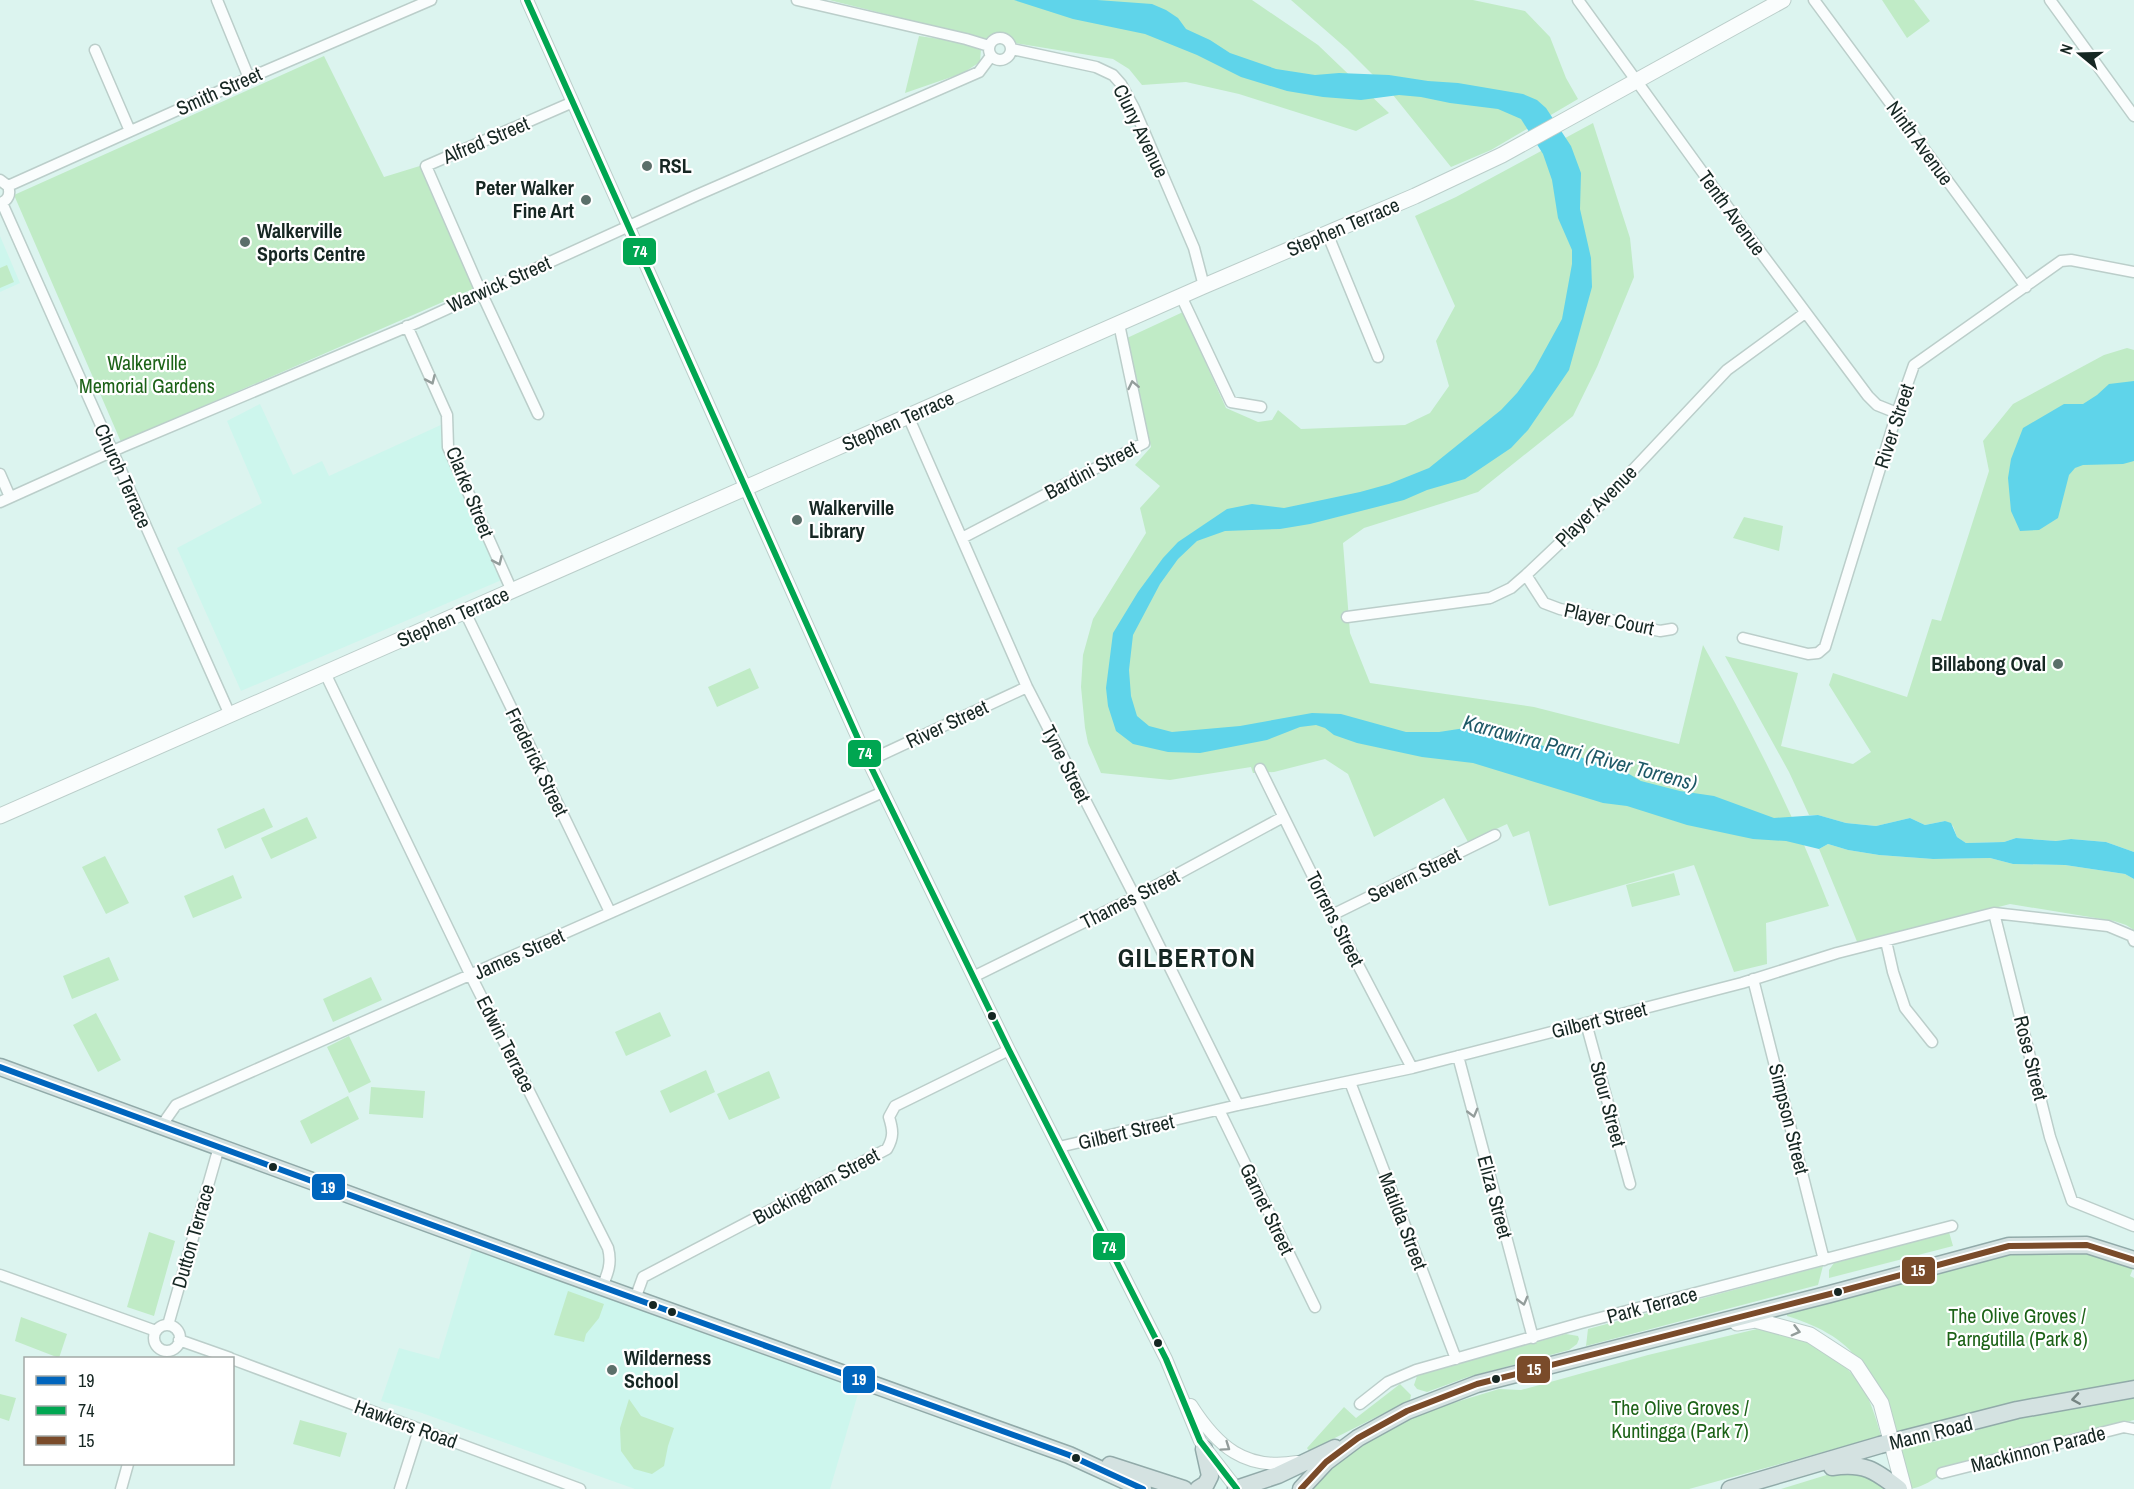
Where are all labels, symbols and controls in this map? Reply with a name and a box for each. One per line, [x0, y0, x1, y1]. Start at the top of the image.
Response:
north arrow [2050, 24, 2110, 84]
text: N [2054, 41, 2078, 57]
street label: Smith Street [172, 59, 266, 121]
street label: Cluny Avenue [1107, 80, 1176, 182]
street label: Ninth Avenue [1881, 95, 1960, 190]
street label: Alfred Street [438, 109, 533, 170]
place label: RSL [659, 152, 692, 179]
marker: RSL [640, 159, 654, 173]
street label: Tenth Avenue [1692, 165, 1772, 261]
place label: Peter Walker Fine Art [475, 174, 575, 224]
street label: Stephen Terrace [1282, 191, 1403, 262]
marker: Peter Walker Fine Art [579, 193, 593, 207]
place label: Walkerville Sports Centre [257, 217, 365, 267]
marker: Walkerville Sports Centre [238, 235, 252, 249]
line badge: 74 [622, 237, 657, 266]
text: 74 [633, 240, 648, 262]
street label: Warwick Street [443, 249, 555, 318]
park label: Walkerville Memorial Gardens [79, 349, 215, 399]
one-way arrow [424, 373, 436, 384]
street label: River Street [1867, 380, 1920, 472]
one-way arrow [1127, 381, 1140, 391]
street label: Stephen Terrace [837, 384, 958, 457]
street label: Church Terrace [88, 419, 159, 532]
street label: Bardini Street [1040, 434, 1142, 505]
street label: Clarke Street [440, 442, 501, 542]
street label: Player Avenue [1549, 459, 1642, 552]
place label: Walkerville Library [809, 494, 894, 544]
marker: Walkerville Library [790, 513, 804, 527]
one-way arrow [491, 554, 503, 565]
street label: Stephen Terrace [392, 580, 513, 653]
street label: Player Court [1562, 596, 1657, 641]
place label: Billabong Oval [1931, 650, 2046, 677]
marker: Billabong Oval [2051, 657, 2065, 671]
street label: River Street [901, 693, 993, 754]
street label: Frederick Street [500, 703, 576, 821]
water label: Karrawirra Parri (River Torrens) [1460, 707, 1701, 798]
street label: Tyne Street [1035, 720, 1098, 808]
line badge: 74 [847, 739, 882, 768]
text: 74 [858, 742, 873, 764]
street label: Severn Street [1363, 840, 1465, 909]
street label: Thames Street [1076, 862, 1184, 935]
street label: Torrens Street [1300, 867, 1371, 971]
street label: James Street [469, 921, 569, 986]
district label: GILBERTON [1118, 940, 1256, 975]
street label: Edwin Terrace [471, 991, 542, 1096]
street label: Gilbert Street [1548, 995, 1650, 1044]
unlabelled marker [986, 1010, 998, 1022]
street label: Rose Street [2008, 1013, 2055, 1104]
street label: Stour Street [1584, 1058, 1633, 1150]
street label: Simpson Street [1763, 1061, 1816, 1177]
street label: Gilbert Street [1075, 1107, 1177, 1156]
one-way arrow [1466, 1107, 1478, 1117]
street label: Buckingham Street [748, 1141, 884, 1230]
street label: Eliza Street [1471, 1152, 1520, 1242]
street label: Garnet Street [1234, 1159, 1301, 1259]
unlabelled marker [267, 1161, 279, 1173]
street label: Matilda Street [1373, 1168, 1435, 1274]
line badge: 19 [311, 1173, 346, 1201]
text: 19 [321, 1176, 335, 1198]
street label: Dutton Terrace [165, 1181, 220, 1291]
line badge: 74 [1092, 1232, 1126, 1261]
text: 74 [1102, 1236, 1117, 1258]
line badge: 15 [1901, 1256, 1936, 1285]
text: 15 [1911, 1259, 1925, 1281]
street label: Park Terrace [1604, 1279, 1700, 1330]
unlabelled marker [1832, 1286, 1844, 1298]
one-way arrow [1516, 1295, 1528, 1306]
unlabelled marker [647, 1299, 659, 1311]
park label: The Olive Groves / Parngutilla (Park 8) [1946, 1302, 2088, 1352]
unlabelled marker [666, 1306, 678, 1318]
one-way arrow [1790, 1324, 1801, 1336]
unlabelled marker [1152, 1337, 1164, 1349]
place label: Wilderness School [624, 1344, 711, 1394]
line badge: 15 [1516, 1355, 1551, 1384]
legend [24, 1357, 234, 1465]
text: 15 [1527, 1358, 1541, 1380]
marker: Wilderness School [605, 1363, 619, 1377]
line badge: 19 [842, 1365, 876, 1394]
text: 19 [78, 1368, 94, 1393]
text: 19 [852, 1368, 866, 1390]
unlabelled marker [1490, 1373, 1502, 1385]
street label: Hawkers Road [351, 1392, 461, 1455]
one-way arrow [2072, 1392, 2081, 1404]
park label: The Olive Groves / Kuntingga (Park 7) [1611, 1394, 1749, 1444]
text: 74 [78, 1398, 94, 1423]
street label: Mann Road [1886, 1409, 1975, 1456]
street label: Mackinnon Parade [1968, 1419, 2108, 1478]
text: 15 [78, 1428, 94, 1453]
one-way arrow [1219, 1440, 1230, 1451]
unlabelled marker [1070, 1452, 1082, 1464]

